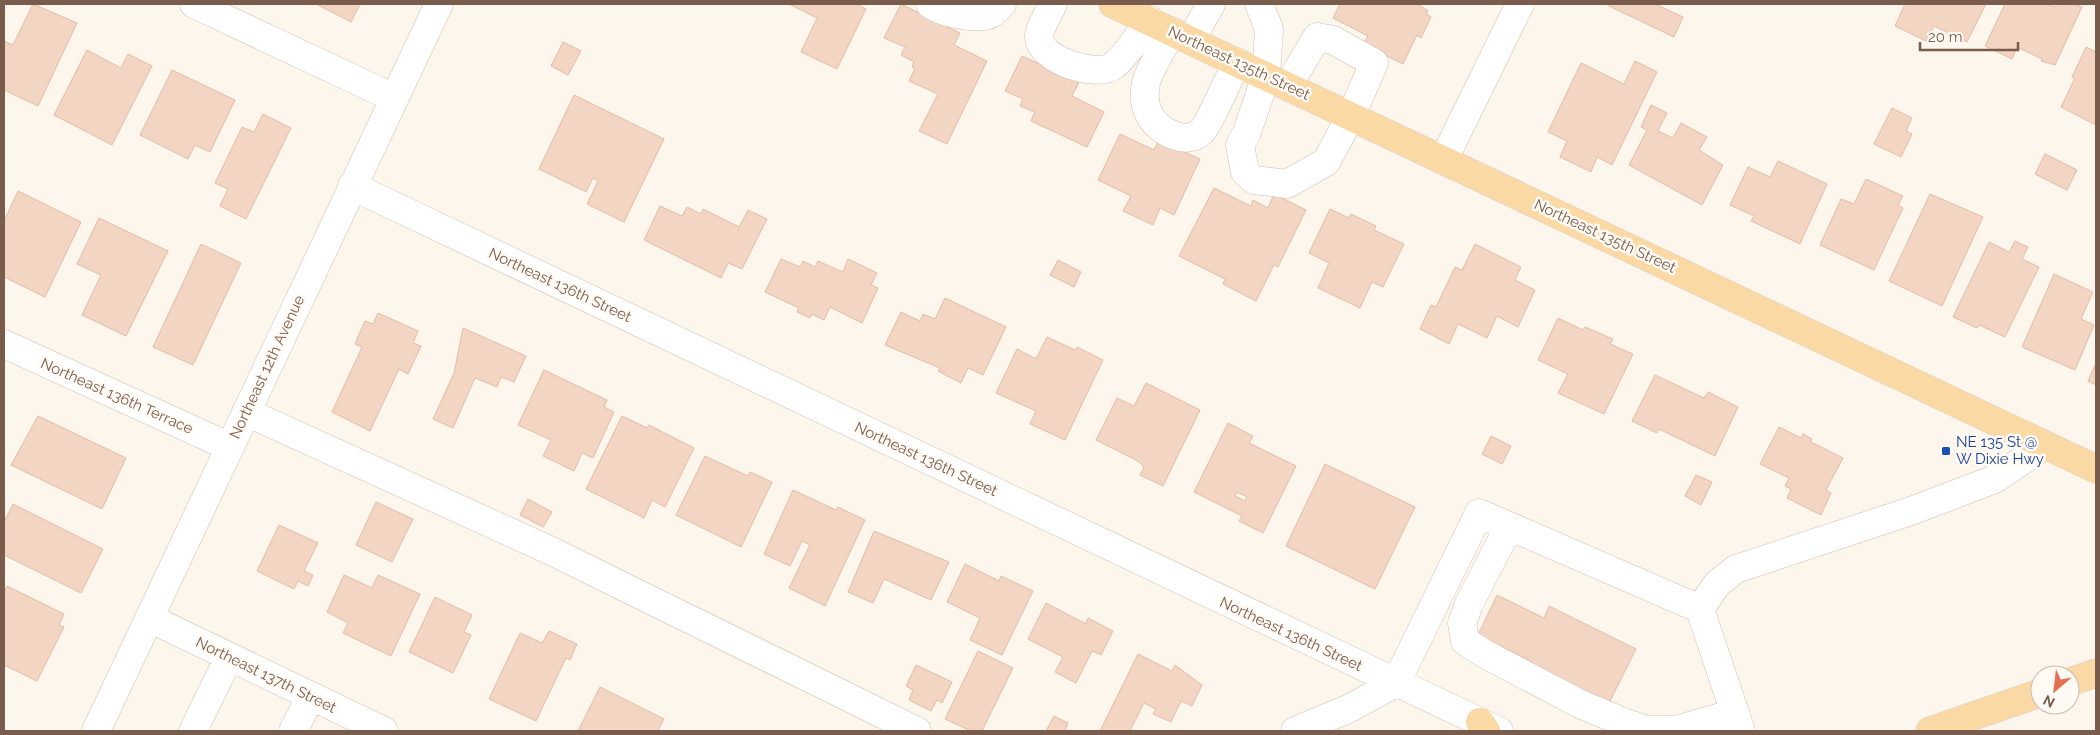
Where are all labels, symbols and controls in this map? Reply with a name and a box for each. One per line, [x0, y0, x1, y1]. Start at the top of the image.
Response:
scale bar [1920, 20, 2018, 52]
street label: Northeast 135th Street [1165, 22, 1313, 104]
text: 20 m [1928, 28, 1963, 46]
street label: Northeast 135th Street [1531, 195, 1679, 277]
street label: Northeast 136th Street [486, 244, 634, 326]
street label: Northeast 12th Avenue [226, 292, 308, 442]
street label: Northeast 136th Terrace [38, 354, 196, 438]
street label: Northeast 136th Street [852, 418, 1000, 500]
place label: NE 135 St @ W Dixie Hwy [1956, 433, 2044, 468]
marker: NE 135 St @ W Dixie Hwy [1940, 445, 1952, 457]
street label: Northeast 136th Street [1217, 593, 1365, 675]
street label: Northeast 137th Street [193, 633, 339, 717]
north arrow [2030, 665, 2080, 715]
text: N [2040, 692, 2057, 711]

